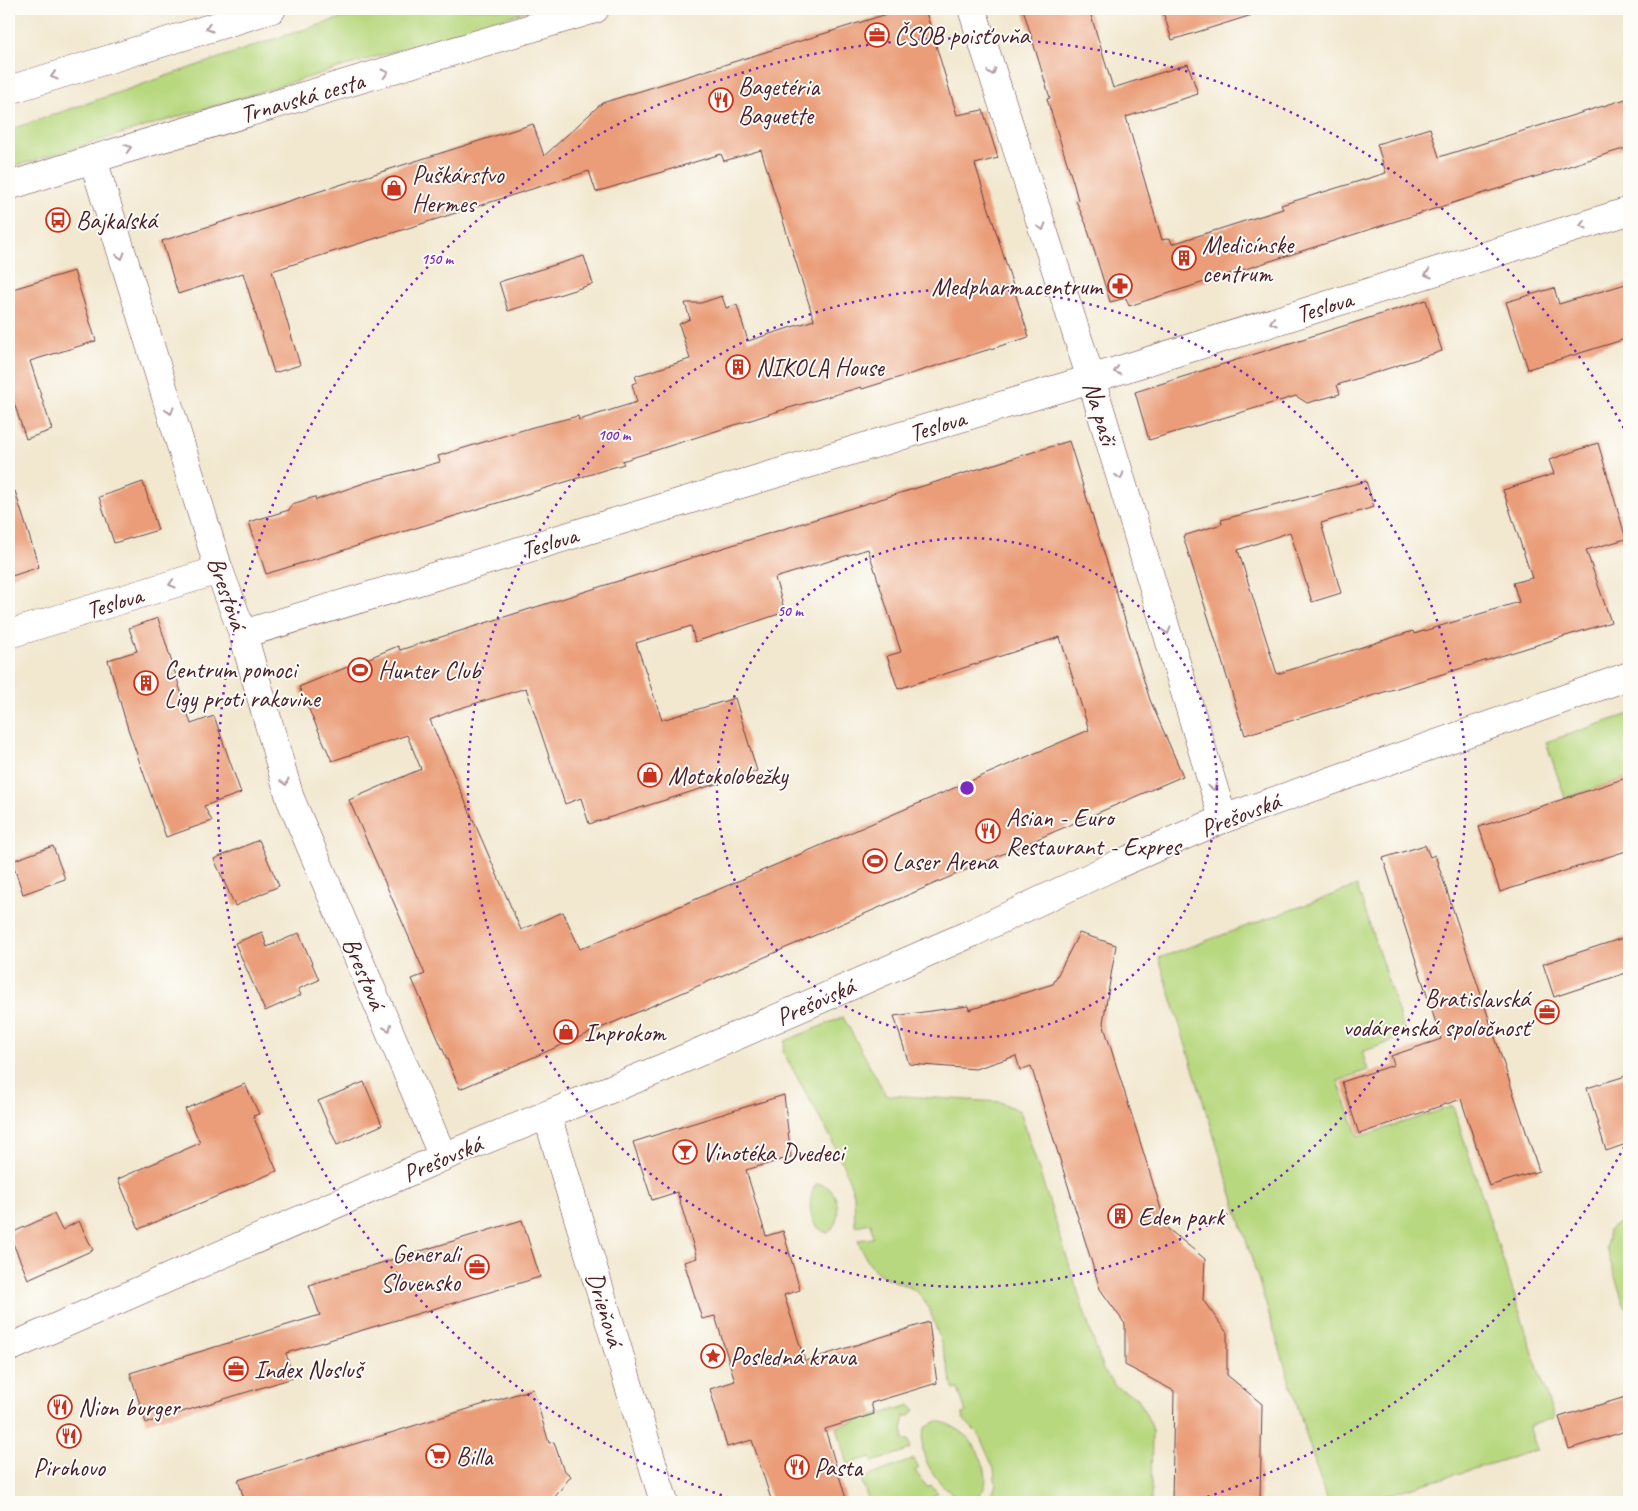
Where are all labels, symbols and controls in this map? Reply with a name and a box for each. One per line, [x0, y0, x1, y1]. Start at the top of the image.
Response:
place label: ČSOB poisťovňa [894, 20, 1031, 52]
office icon: ČSOB poisťovňa [864, 22, 890, 48]
one-way arrow [205, 23, 213, 33]
street label: Trnavská cesta [237, 64, 370, 131]
one-way arrow [986, 67, 996, 76]
one-way arrow [380, 68, 389, 78]
one-way arrow [50, 71, 58, 81]
place label: Bagetéria Baguette [738, 71, 821, 132]
restaurant icon: Bagetéria Baguette [708, 87, 734, 113]
one-way arrow [124, 144, 132, 154]
place label: Puškárstvo Hermes [412, 159, 505, 220]
shop icon: Puškárstvo Hermes [381, 175, 407, 201]
place label: Bajkalská [76, 205, 159, 237]
bus stop icon: Bajkalská [45, 207, 71, 233]
one-way arrow [1579, 220, 1587, 230]
one-way arrow [1036, 222, 1046, 230]
place label: Medicínske centrum [1202, 229, 1295, 290]
building icon: Medicínske centrum [1171, 245, 1197, 271]
text: 150 m [421, 250, 455, 269]
one-way arrow [116, 251, 126, 260]
one-way arrow [1424, 268, 1432, 278]
place label: Medpharmacentrum [931, 271, 1104, 303]
pharmacy icon: Medpharmacentrum [1107, 273, 1133, 299]
street label: Teslova [1292, 282, 1359, 331]
one-way arrow [1269, 317, 1277, 327]
place label: NIKOLA House [756, 352, 885, 384]
building icon: NIKOLA House [725, 354, 751, 380]
one-way arrow [1114, 365, 1122, 375]
street label: Na paši [1075, 378, 1126, 452]
street label: Teslova [905, 401, 972, 450]
one-way arrow [164, 406, 174, 415]
text: 100 m [598, 426, 632, 445]
one-way arrow [1114, 471, 1124, 479]
street label: Teslova [517, 518, 584, 567]
street label: Brestová [200, 553, 255, 636]
street label: Teslova [82, 578, 149, 627]
one-way arrow [169, 579, 177, 589]
text: 50 m [777, 602, 804, 621]
one-way arrow [1161, 627, 1171, 635]
place label: Centrum pomoci Ligy proti rakovine [164, 654, 321, 715]
place label: Hunter Club [378, 655, 482, 687]
sports icon: Hunter Club [347, 657, 373, 683]
building icon: Centrum pomoci Ligy proti rakovine [133, 670, 159, 696]
place label: Motokolobežky [668, 760, 789, 792]
shop icon: Motokolobežky [637, 762, 663, 788]
one-way arrow [280, 777, 290, 785]
centre of rings [958, 779, 976, 797]
one-way arrow [1208, 782, 1218, 791]
street label: Prešovská [1196, 784, 1287, 845]
place label: Asian - Euro Restaurant - Expres [1006, 802, 1183, 863]
restaurant icon: Asian - Euro Restaurant - Expres [975, 818, 1001, 844]
place label: Laser Arena [892, 846, 999, 878]
sports icon: Laser Arena [862, 848, 888, 874]
street label: Brestová [335, 933, 394, 1016]
street label: Prešovská [771, 970, 862, 1033]
place label: Bratislavská vodárenská spoločnosť [1343, 983, 1535, 1044]
office icon: Bratislavská vodárenská spoločnosť [1534, 999, 1560, 1025]
place label: Inprokom [584, 1017, 667, 1049]
shop icon: Inprokom [553, 1019, 579, 1045]
one-way arrow [382, 1023, 393, 1032]
street label: Prešovská [398, 1127, 489, 1190]
place label: Vinotéka Dvedeci [702, 1137, 847, 1169]
bar icon: Vinotéka Dvedeci [672, 1139, 698, 1165]
place label: Eden park [1138, 1201, 1226, 1233]
building icon: Eden park [1107, 1203, 1133, 1229]
place label: Generali Slovensko [380, 1238, 463, 1299]
office icon: Generali Slovensko [464, 1254, 490, 1280]
street label: Drieňová [579, 1268, 632, 1352]
place label: Posledná krava [730, 1341, 858, 1373]
place icon: Posledná krava [700, 1343, 726, 1369]
place label: Index Nosluš [254, 1354, 365, 1386]
office icon: Index Nosluš [223, 1356, 249, 1382]
place label: Nion burger [78, 1392, 181, 1424]
restaurant icon: Nion burger [47, 1394, 73, 1420]
restaurant icon: Pirohovo [56, 1423, 82, 1449]
place label: Billa [456, 1441, 494, 1473]
supermarket icon: Billa [425, 1443, 451, 1469]
place label: Pirohovo [33, 1452, 106, 1484]
place label: Pasta [814, 1452, 864, 1484]
restaurant icon: Pasta [784, 1454, 810, 1480]

